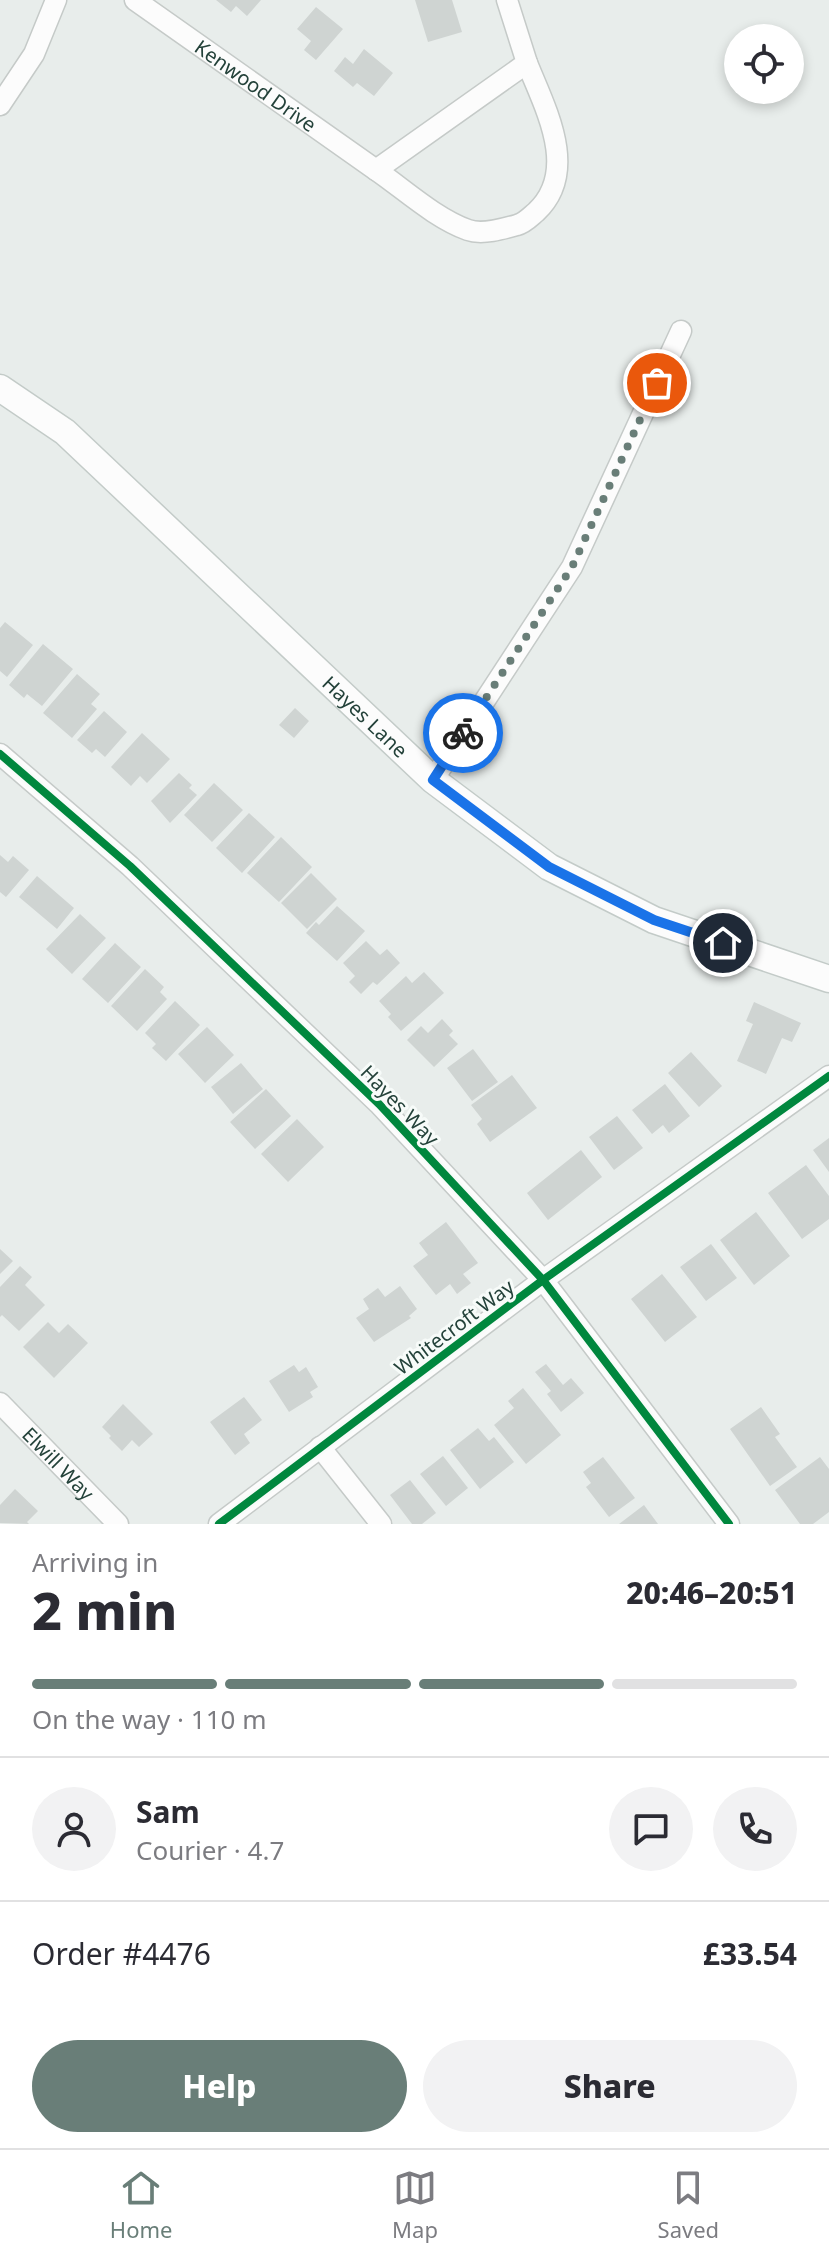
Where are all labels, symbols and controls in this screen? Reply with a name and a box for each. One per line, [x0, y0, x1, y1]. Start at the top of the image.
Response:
map controls [724, 24, 804, 104]
button: locate [724, 24, 804, 104]
street label: Kenwood Drive [190, 33, 322, 138]
pin [623, 349, 691, 417]
icon: bag [635, 361, 679, 405]
street label: Hayes Lane [317, 669, 414, 763]
courier [423, 693, 503, 773]
icon: bike [441, 711, 485, 755]
pin [689, 909, 757, 977]
icon: home [701, 921, 745, 965]
street label: Hayes Way [355, 1059, 446, 1152]
street label: Whitecroft Way [389, 1273, 520, 1381]
street label: Elwill Way [17, 1421, 101, 1506]
text: Arriving in [32, 1544, 158, 1580]
text: 20:46–20:51 [626, 1572, 797, 1613]
text: 2 min [32, 1574, 177, 1645]
text: On the way · 110 m [32, 1701, 266, 1737]
button: person [32, 1787, 116, 1871]
button: chat [609, 1787, 693, 1871]
button: phone [713, 1787, 797, 1871]
text: Sam [136, 1791, 200, 1832]
text: Courier · 4.7 [136, 1832, 284, 1868]
text: Order #4476 [32, 1933, 211, 1974]
text: £33.54 [703, 1933, 797, 1974]
button: Help [32, 2040, 407, 2132]
button: Share [423, 2040, 797, 2132]
tab: Home [110, 2166, 172, 2244]
tab: Map [392, 2166, 438, 2244]
tab: Saved [658, 2166, 719, 2244]

